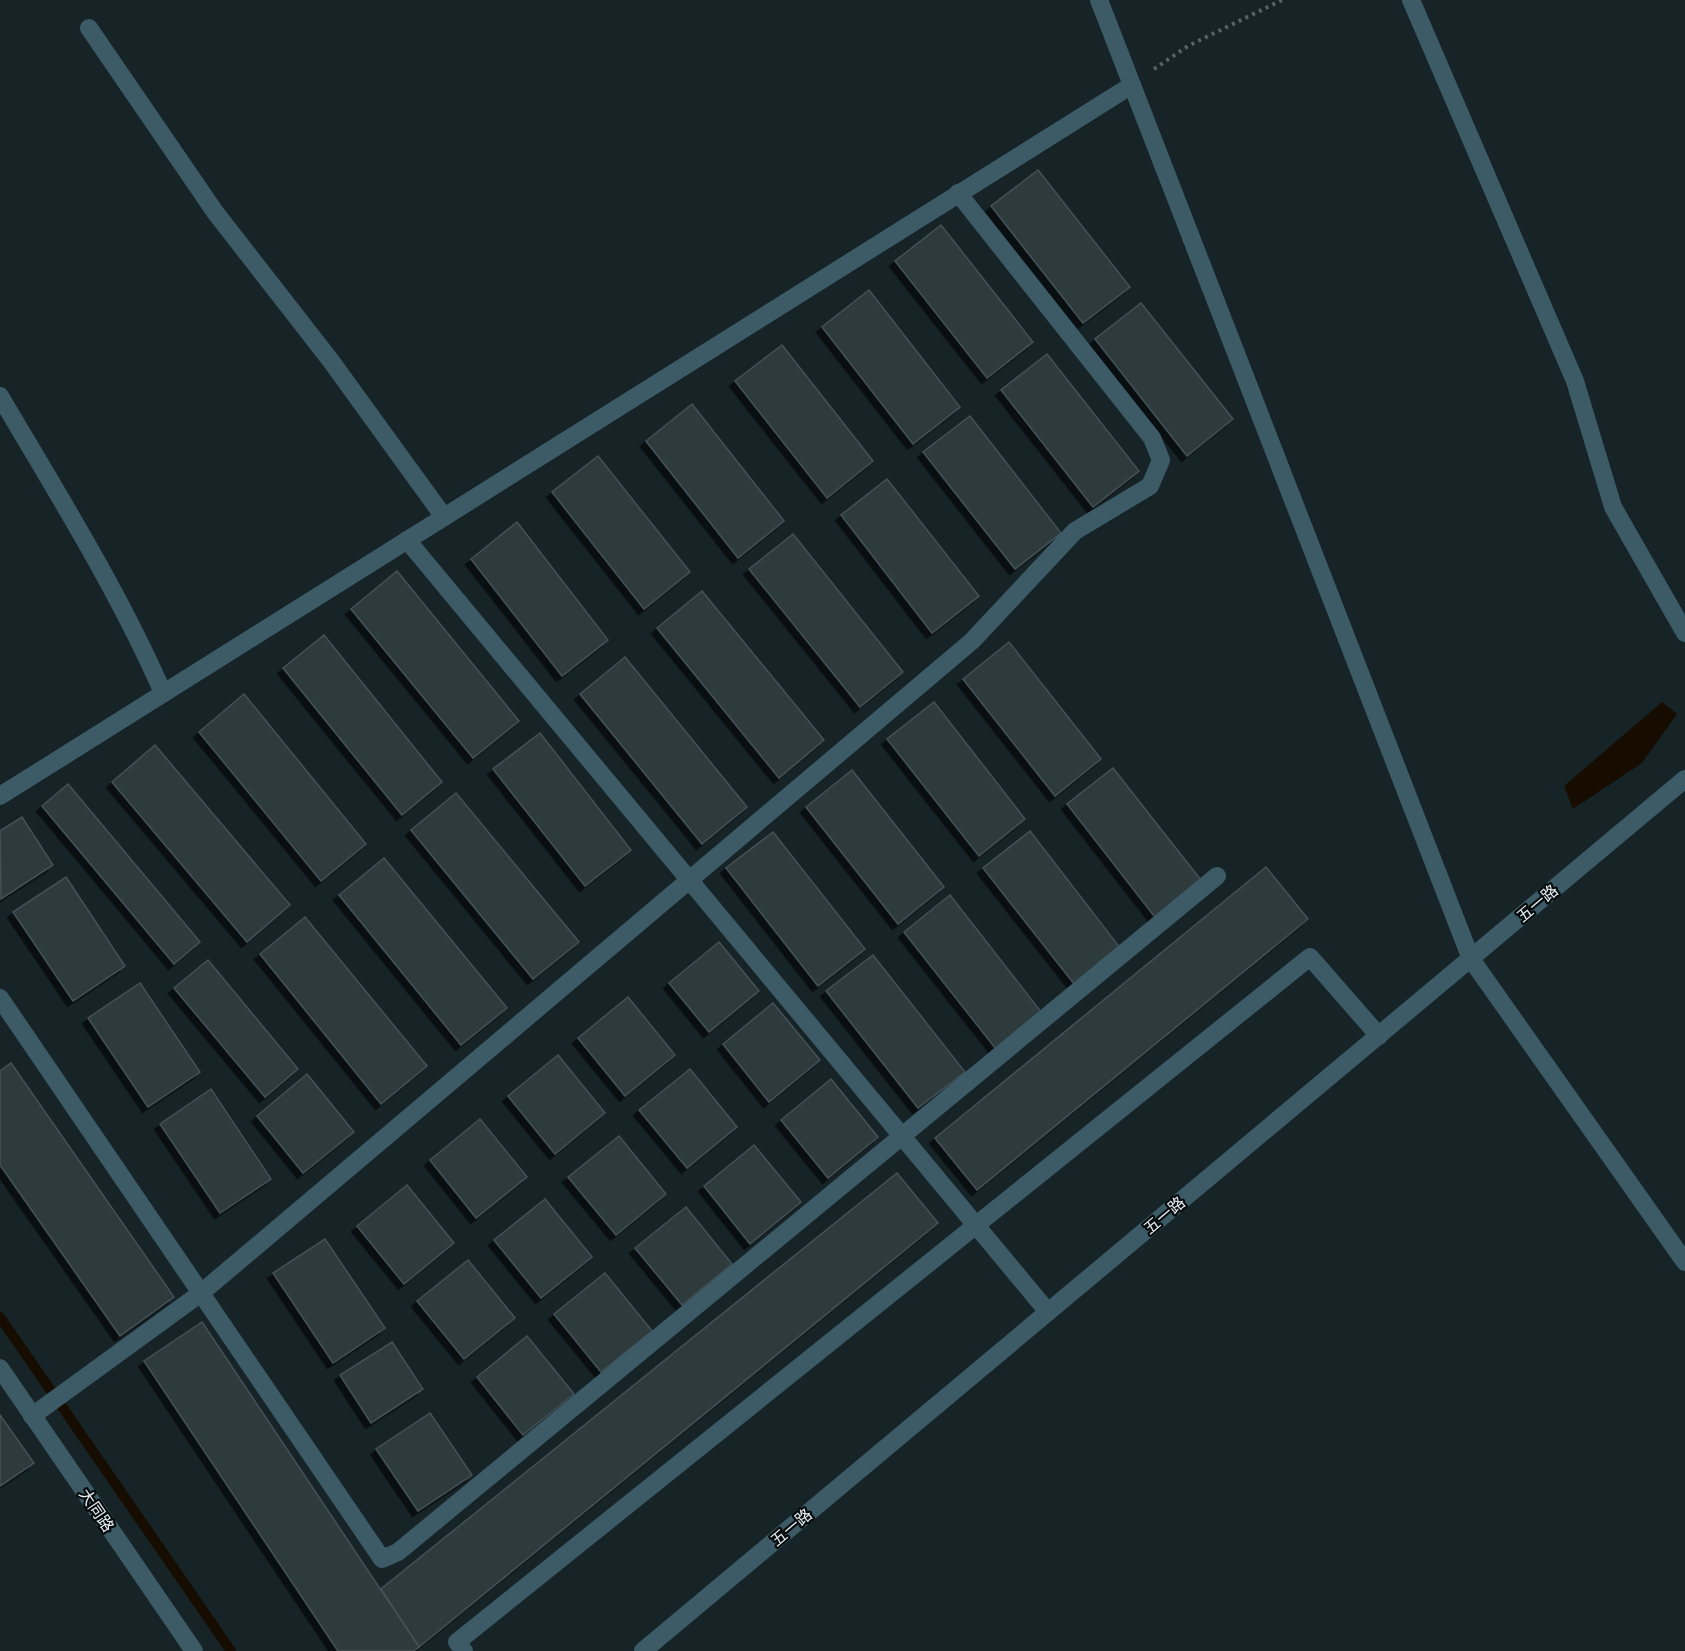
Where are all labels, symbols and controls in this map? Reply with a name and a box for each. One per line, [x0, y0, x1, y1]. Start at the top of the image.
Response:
street label: 五一路 [1513, 881, 1562, 927]
street label: 五一路 [1140, 1193, 1189, 1239]
street label: 大同路 [74, 1485, 118, 1536]
street label: 五一路 [767, 1505, 816, 1551]

